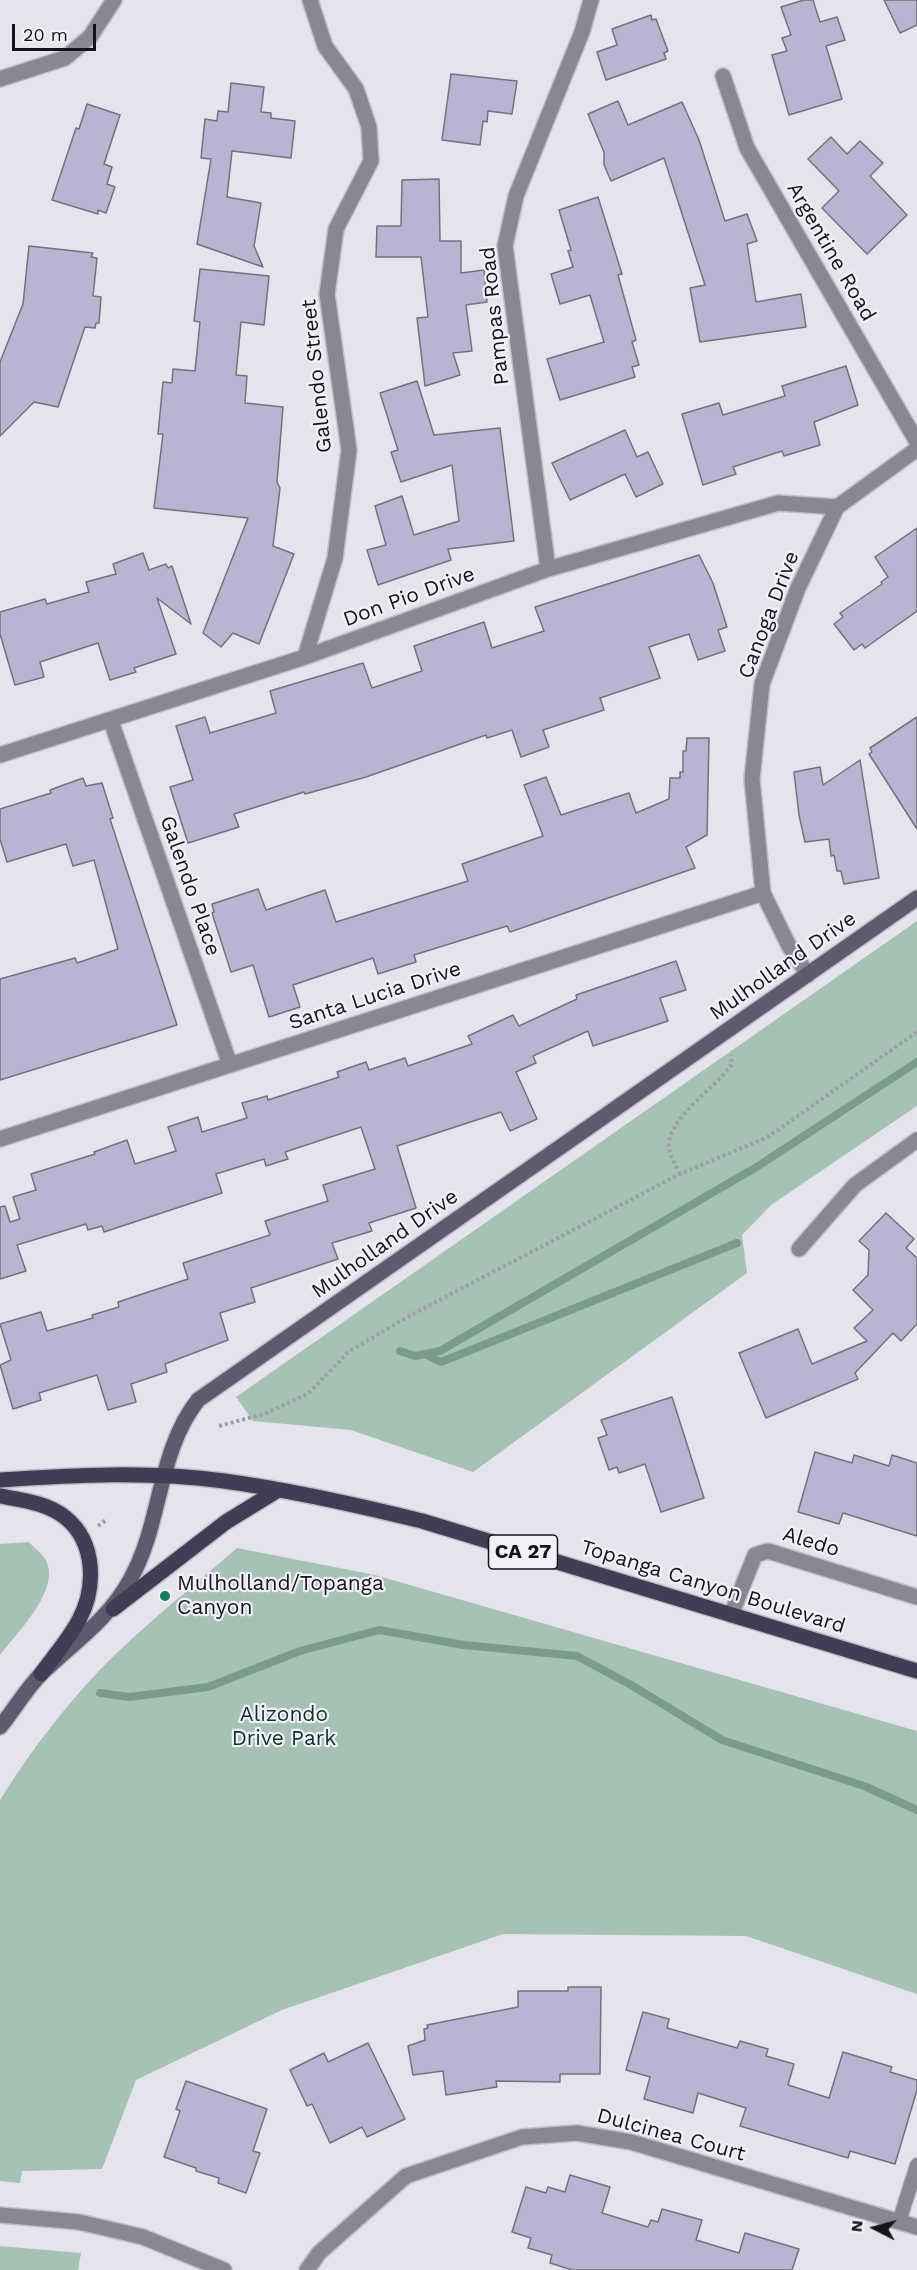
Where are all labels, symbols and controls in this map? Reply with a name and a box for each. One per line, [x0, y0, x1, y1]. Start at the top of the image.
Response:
scale bar [15, 12, 99, 50]
text: 20 m [23, 24, 68, 45]
street label: Argentine Road [781, 178, 881, 326]
street label: Pampas Road [475, 245, 515, 387]
street label: Galendo Street [296, 298, 338, 454]
street label: Canoga Drive [733, 548, 805, 682]
street label: Don Pio Drive [340, 562, 478, 632]
street label: Galendo Place [154, 813, 226, 959]
street label: Mulholland Drive [705, 906, 861, 1026]
street label: Santa Lucia Drive [286, 956, 464, 1036]
street label: Mulholland Drive [307, 1184, 463, 1304]
street label: Aledo [780, 1521, 842, 1563]
road number: CA 27 [488, 1535, 558, 1569]
street label: Topanga Canyon Boulevard [578, 1535, 848, 1639]
place label: Mulholland/Topanga Canyon [177, 1571, 384, 1621]
marker: Mulholland/Topanga Canyon [158, 1589, 172, 1603]
park label: Alizondo Drive Park [232, 1702, 336, 1752]
street label: Dulcinea Court [594, 2103, 748, 2167]
north arrow [845, 2198, 905, 2258]
text: N [847, 2219, 867, 2233]

